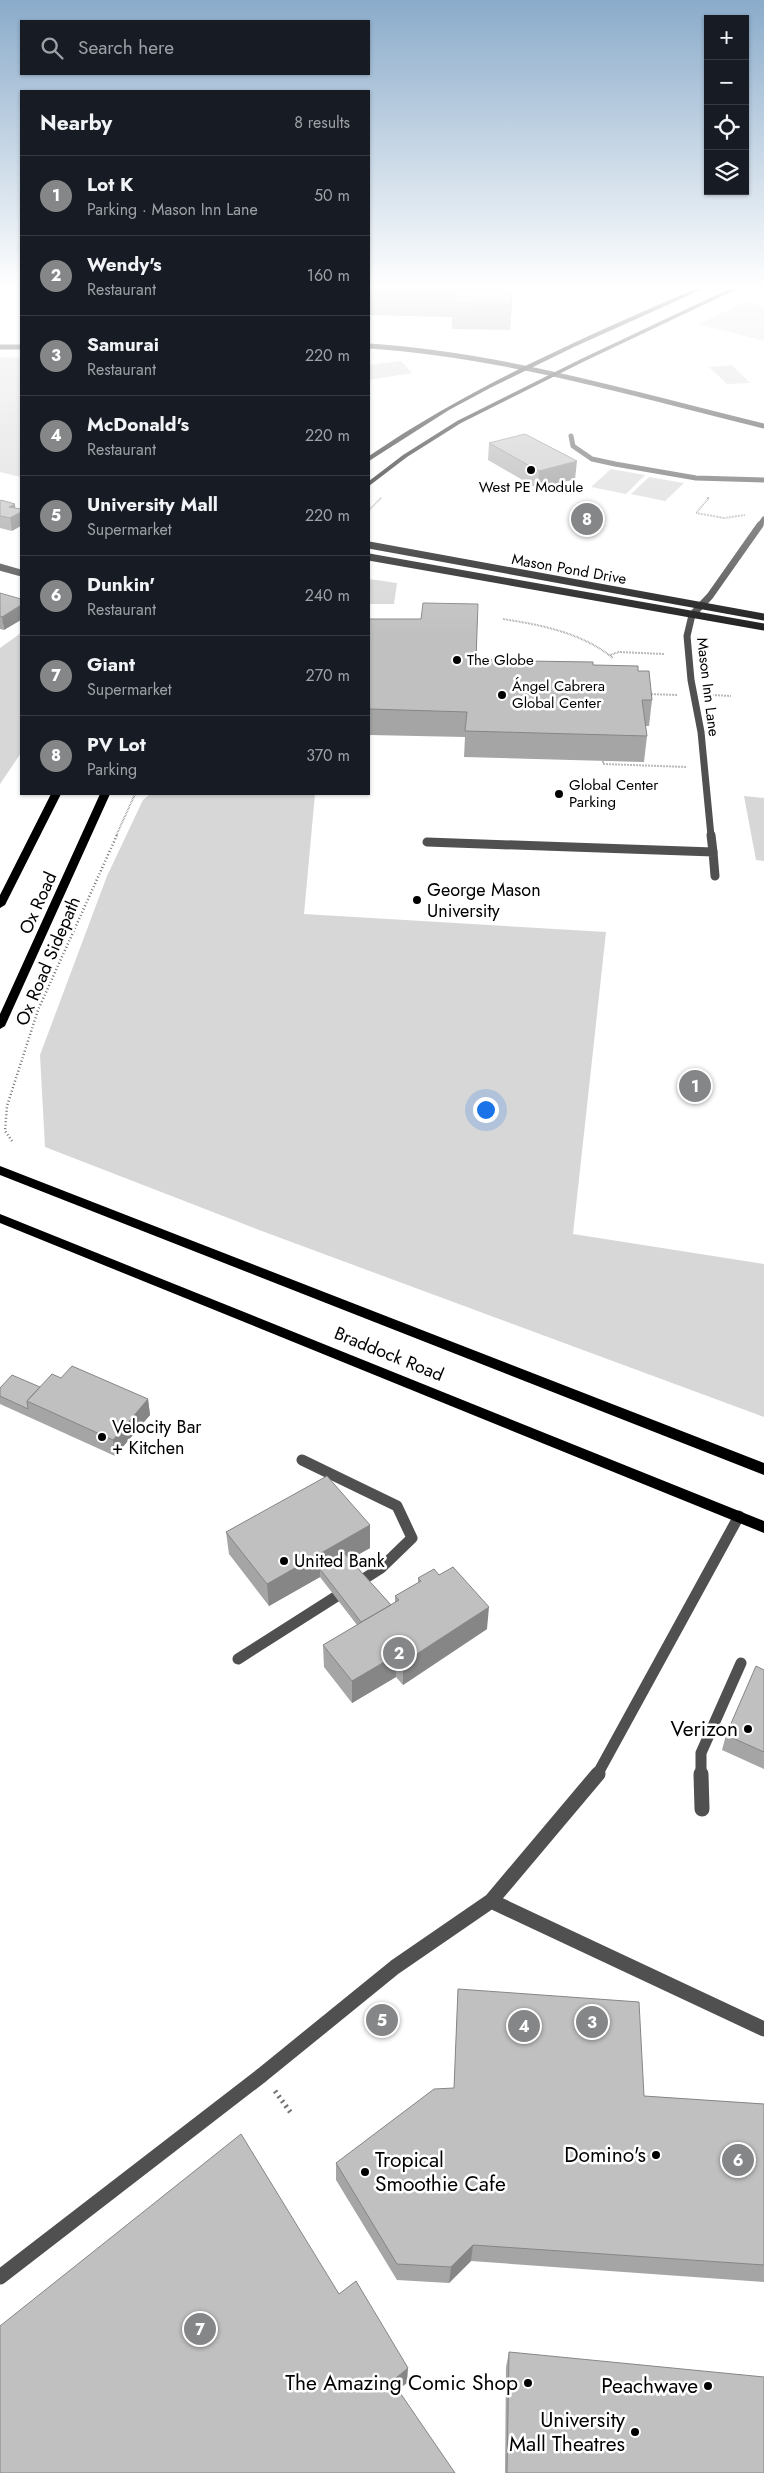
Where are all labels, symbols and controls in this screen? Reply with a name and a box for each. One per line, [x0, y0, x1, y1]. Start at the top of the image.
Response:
map controls [704, 15, 749, 195]
button: + [704, 15, 749, 60]
search box [20, 20, 370, 75]
icon: search [38, 34, 66, 62]
text: Search here [78, 34, 174, 61]
button: − [704, 60, 749, 105]
button: locate [704, 105, 749, 150]
text: Nearby [40, 108, 112, 138]
text: 8 results [294, 111, 350, 134]
button: layers [704, 150, 749, 195]
text: Lot K [87, 171, 133, 198]
text: 1 [52, 184, 60, 207]
text: 50 m [314, 184, 350, 207]
text: Parking · Mason Inn Lane [87, 198, 258, 221]
text: Wendy's [87, 251, 162, 278]
text: 2 [51, 264, 61, 287]
text: 160 m [307, 264, 350, 287]
text: Restaurant [87, 278, 156, 301]
text: Samurai [87, 331, 159, 358]
text: 3 [51, 344, 61, 367]
text: 220 m [305, 344, 350, 367]
text: Restaurant [87, 358, 156, 381]
text: McDonald's [87, 411, 189, 438]
text: 4 [50, 424, 62, 447]
text: 220 m [305, 424, 350, 447]
text: Restaurant [87, 438, 156, 461]
marker: West PE Module [525, 464, 537, 476]
place label: West PE Module [479, 476, 583, 498]
text: University Mall [87, 491, 218, 518]
pin: 8 [571, 500, 603, 538]
text: 5 [51, 504, 61, 527]
text: 220 m [305, 504, 350, 527]
text: Supermarket [87, 518, 172, 541]
street label: Mason Pond Drive [510, 548, 628, 590]
text: Dunkin' [87, 571, 155, 598]
text: 6 [51, 584, 61, 607]
text: 240 m [305, 584, 350, 607]
text: Restaurant [87, 598, 156, 621]
street label: Mason Inn Lane [691, 636, 725, 738]
place label: The Globe [467, 649, 534, 671]
text: Giant [87, 651, 135, 678]
marker: The Globe [451, 654, 463, 666]
text: 7 [51, 664, 61, 687]
text: 270 m [306, 664, 350, 687]
place label: Ángel Cabrera Global Center [512, 675, 605, 714]
text: Supermarket [87, 678, 172, 701]
marker: Ángel Cabrera Global Center [496, 689, 508, 701]
text: PV Lot [87, 731, 146, 758]
text: 8 [51, 744, 61, 767]
text: 370 m [306, 744, 350, 767]
text: Parking [87, 758, 137, 781]
place label: Global Center Parking [569, 774, 659, 813]
marker: Global Center Parking [553, 788, 565, 800]
street label: Ox Road [13, 868, 63, 938]
place label: George Mason University [427, 877, 541, 924]
street label: Ox Road Sidepath [9, 892, 87, 1030]
marker: George Mason University [411, 894, 423, 906]
pin: 1 [679, 1067, 711, 1105]
your location [473, 1097, 499, 1123]
street label: Braddock Road [330, 1320, 448, 1388]
place label: Velocity Bar + Kitchen [112, 1414, 202, 1461]
marker: Velocity Bar + Kitchen [96, 1431, 108, 1443]
place label: United Bank [294, 1548, 385, 1574]
marker: United Bank [278, 1555, 290, 1567]
pin: 2 [383, 1634, 415, 1672]
place label: Verizon [671, 1714, 738, 1744]
marker: Verizon [742, 1723, 754, 1735]
pin: 5 [366, 2001, 398, 2039]
pin: 3 [576, 2003, 608, 2041]
pin: 4 [508, 2007, 540, 2045]
place label: Domino's [564, 2140, 646, 2170]
pin: 6 [722, 2141, 754, 2179]
place label: Tropical Smoothie Cafe [375, 2145, 506, 2199]
marker: Domino's [650, 2149, 662, 2161]
marker: Tropical Smoothie Cafe [359, 2166, 371, 2178]
pin: 7 [184, 2310, 216, 2348]
place label: The Amazing Comic Shop [285, 2368, 518, 2398]
place label: Peachwave [601, 2371, 698, 2401]
marker: The Amazing Comic Shop [522, 2377, 534, 2389]
marker: Peachwave [702, 2380, 714, 2392]
place label: University Mall Theatres [509, 2405, 626, 2459]
marker: University Mall Theatres [629, 2426, 641, 2438]

